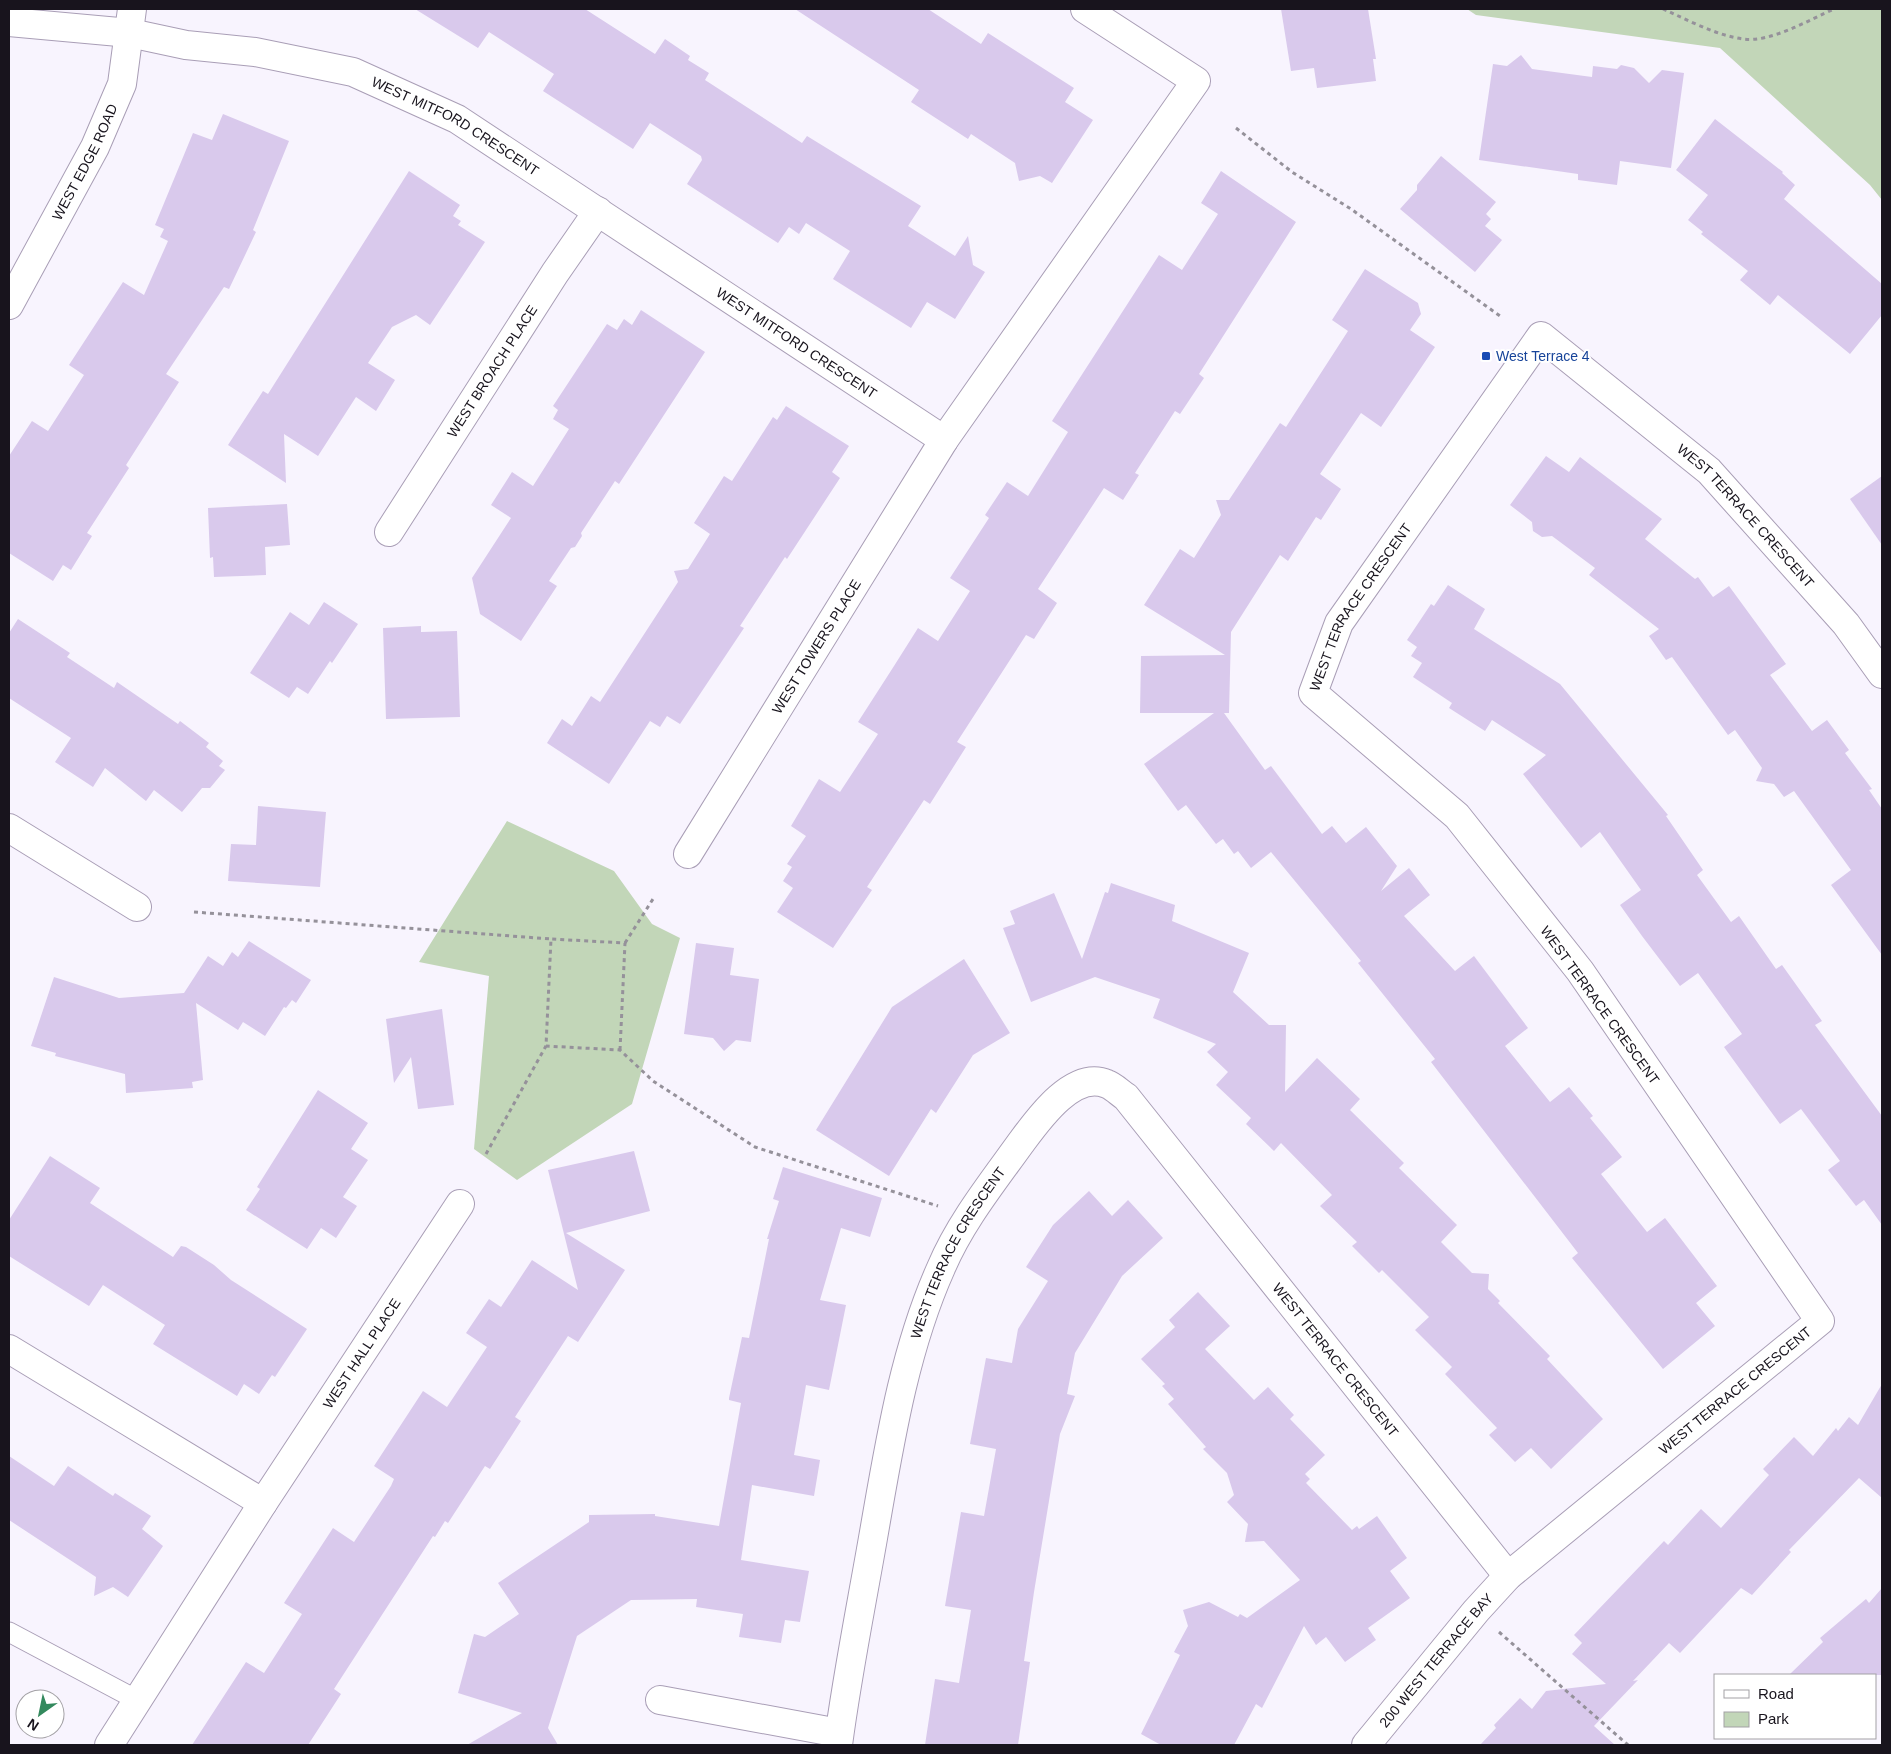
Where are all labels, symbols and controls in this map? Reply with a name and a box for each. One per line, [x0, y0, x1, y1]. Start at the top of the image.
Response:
street label: WEST MITFORD CRESCENT [369, 74, 542, 179]
street label: WEST EDGE ROAD [49, 101, 121, 223]
street label: WEST MITFORD CRESCENT [713, 284, 880, 402]
street label: WEST BROACH PLACE [444, 302, 540, 440]
place label: West Terrace 4 [1496, 348, 1590, 364]
marker: West Terrace 4 [1480, 350, 1492, 362]
street label: WEST TERRACE CRESCENT [1674, 441, 1818, 591]
street label: WEST TERRACE CRESCENT [1306, 520, 1415, 693]
street label: WEST TOWERS PLACE [769, 576, 864, 717]
street label: WEST TERRACE CRESCENT [1537, 923, 1663, 1088]
street label: WEST TERRACE CRESCENT [907, 1164, 1009, 1341]
street label: WEST TERRACE CRESCENT [1270, 1280, 1402, 1440]
street label: WEST HALL PLACE [320, 1295, 404, 1411]
street label: WEST TERRACE CRESCENT [1656, 1323, 1815, 1457]
street label: 200 WEST TERRACE BAY [1376, 1590, 1497, 1730]
legend [1714, 1674, 1876, 1739]
text: Road [1758, 1685, 1794, 1702]
north arrow [15, 1689, 65, 1739]
text: Park [1758, 1710, 1789, 1727]
text: N [24, 1715, 42, 1734]

